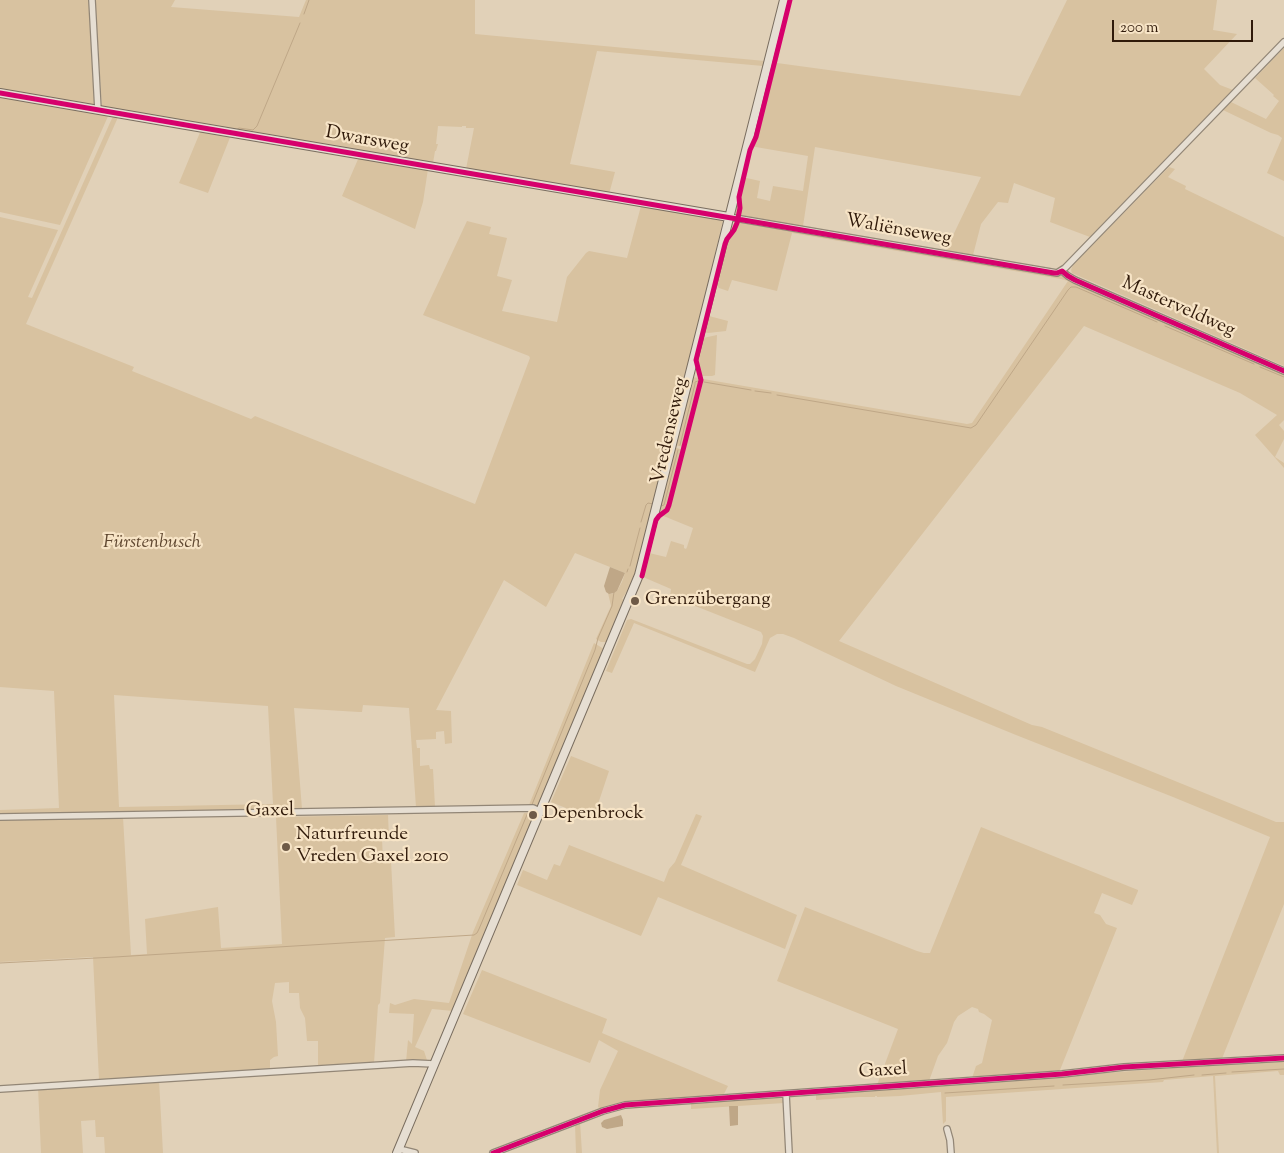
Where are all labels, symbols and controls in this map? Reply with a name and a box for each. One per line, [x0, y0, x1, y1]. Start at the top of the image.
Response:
scale bar [1114, 10, 1255, 42]
text: 200 m [1120, 18, 1159, 39]
street label: Dwarsweg [324, 122, 410, 160]
street label: Waliënseweg [843, 210, 953, 252]
street label: Masterveldweg [1118, 273, 1238, 343]
street label: Vredenseweg [648, 376, 694, 486]
park label: Fürstenbusch [103, 533, 201, 555]
place label: Grenzübergang [645, 590, 770, 612]
marker: Grenzübergang [629, 595, 641, 607]
street label: Gaxel [246, 800, 294, 824]
place label: Depenbrock [543, 804, 644, 826]
marker: Depenbrock [527, 809, 539, 821]
place label: Naturfreunde Vreden Gaxel 2010 [296, 825, 449, 869]
marker: Naturfreunde Vreden Gaxel 2010 [280, 841, 292, 853]
street label: Gaxel [858, 1059, 908, 1085]

